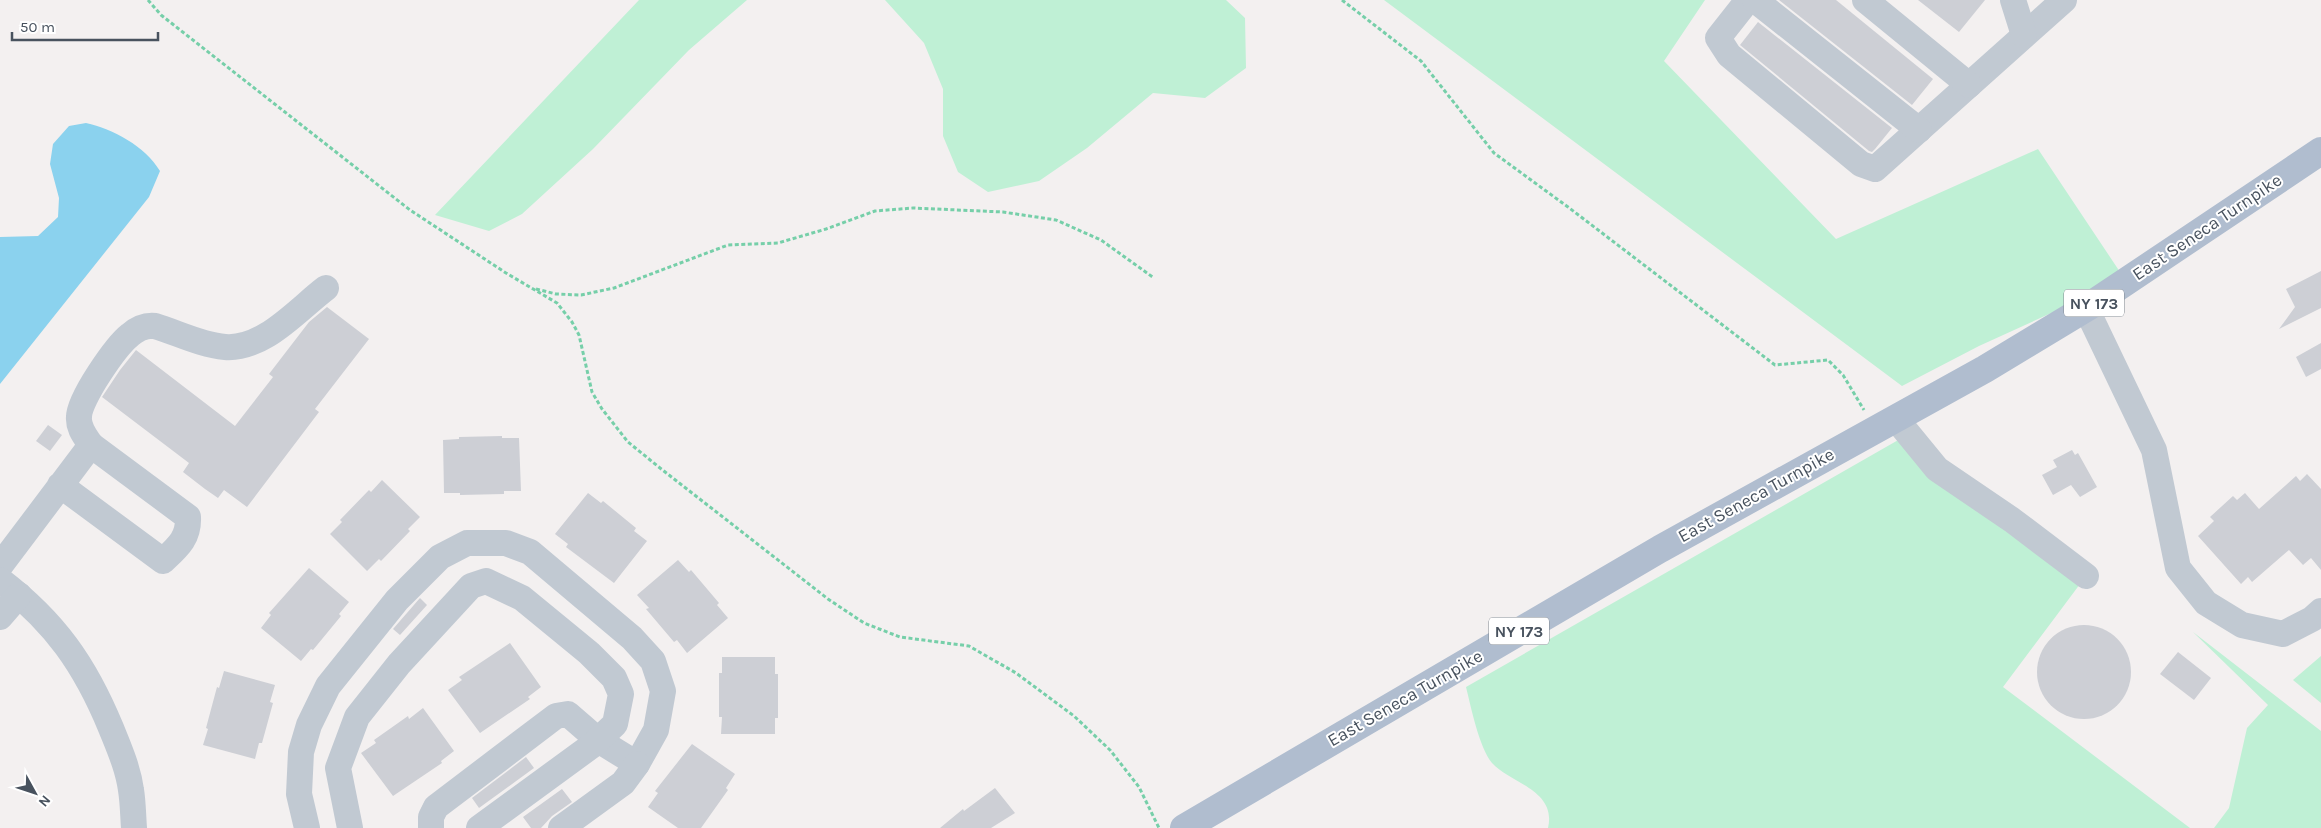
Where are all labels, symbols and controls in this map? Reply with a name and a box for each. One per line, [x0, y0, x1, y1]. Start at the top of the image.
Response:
scale bar [12, 10, 159, 42]
text: 50 m [20, 18, 55, 36]
street label: East Seneca Turnpike [2128, 169, 2286, 285]
road number: NY 173 [2064, 290, 2124, 316]
street label: East Seneca Turnpike [1674, 443, 1838, 547]
road number: NY 173 [1489, 618, 1549, 644]
street label: East Seneca Turnpike [1323, 645, 1487, 751]
north arrow [10, 768, 60, 818]
text: N [35, 792, 54, 810]

